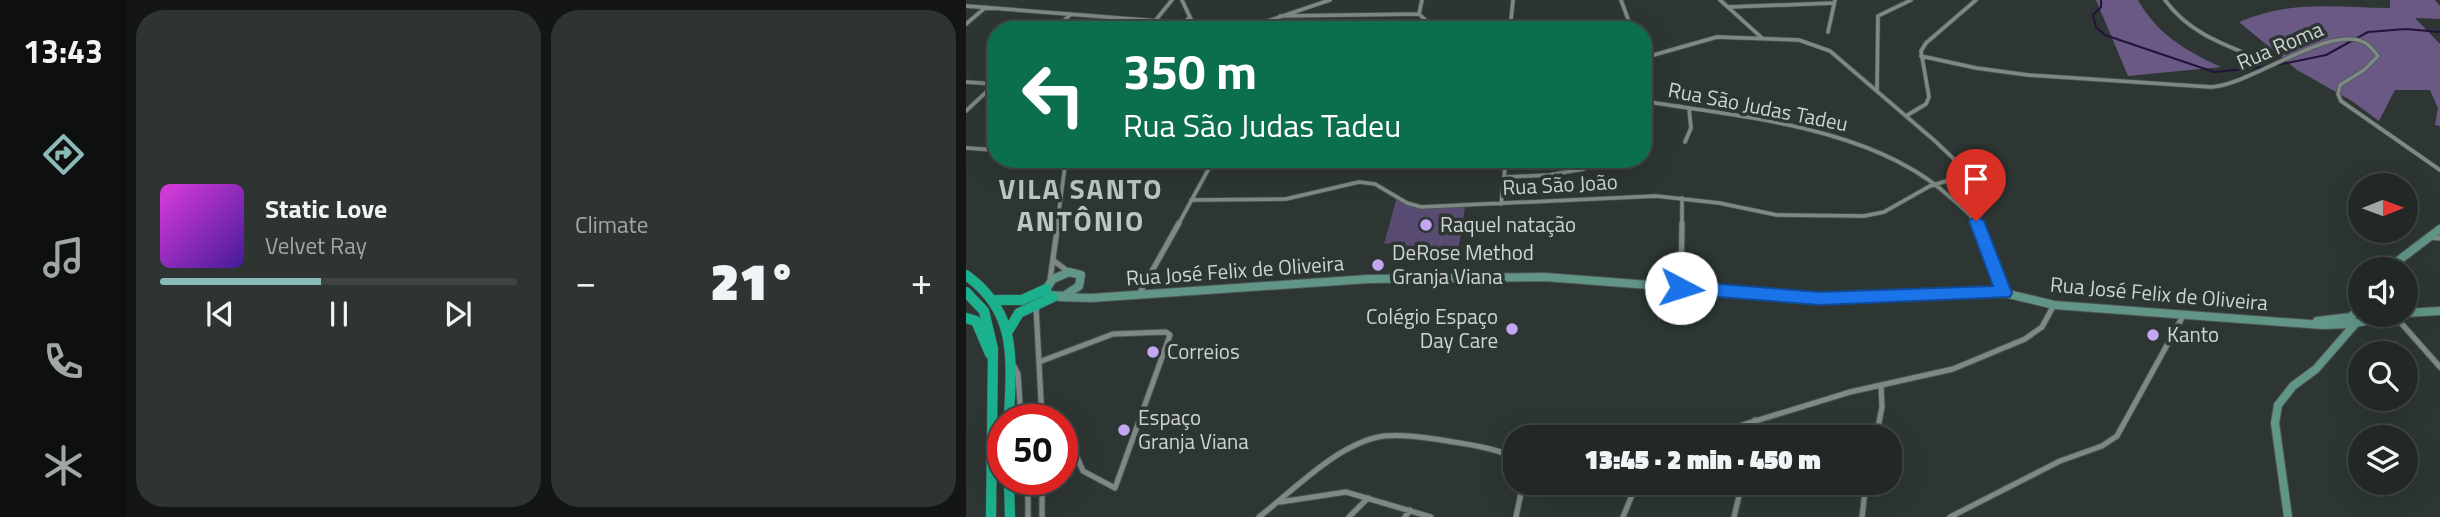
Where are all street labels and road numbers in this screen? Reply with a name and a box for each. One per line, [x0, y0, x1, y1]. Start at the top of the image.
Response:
street label: Rua Roma [2231, 12, 2328, 78]
street label: Rua São Judas Tadeu [1666, 73, 1851, 139]
street label: Rua São João [1501, 165, 1618, 203]
street label: Rua José Felix de Oliveira [1125, 246, 1346, 294]
street label: Rua José Felix de Oliveira [2049, 268, 2270, 319]

